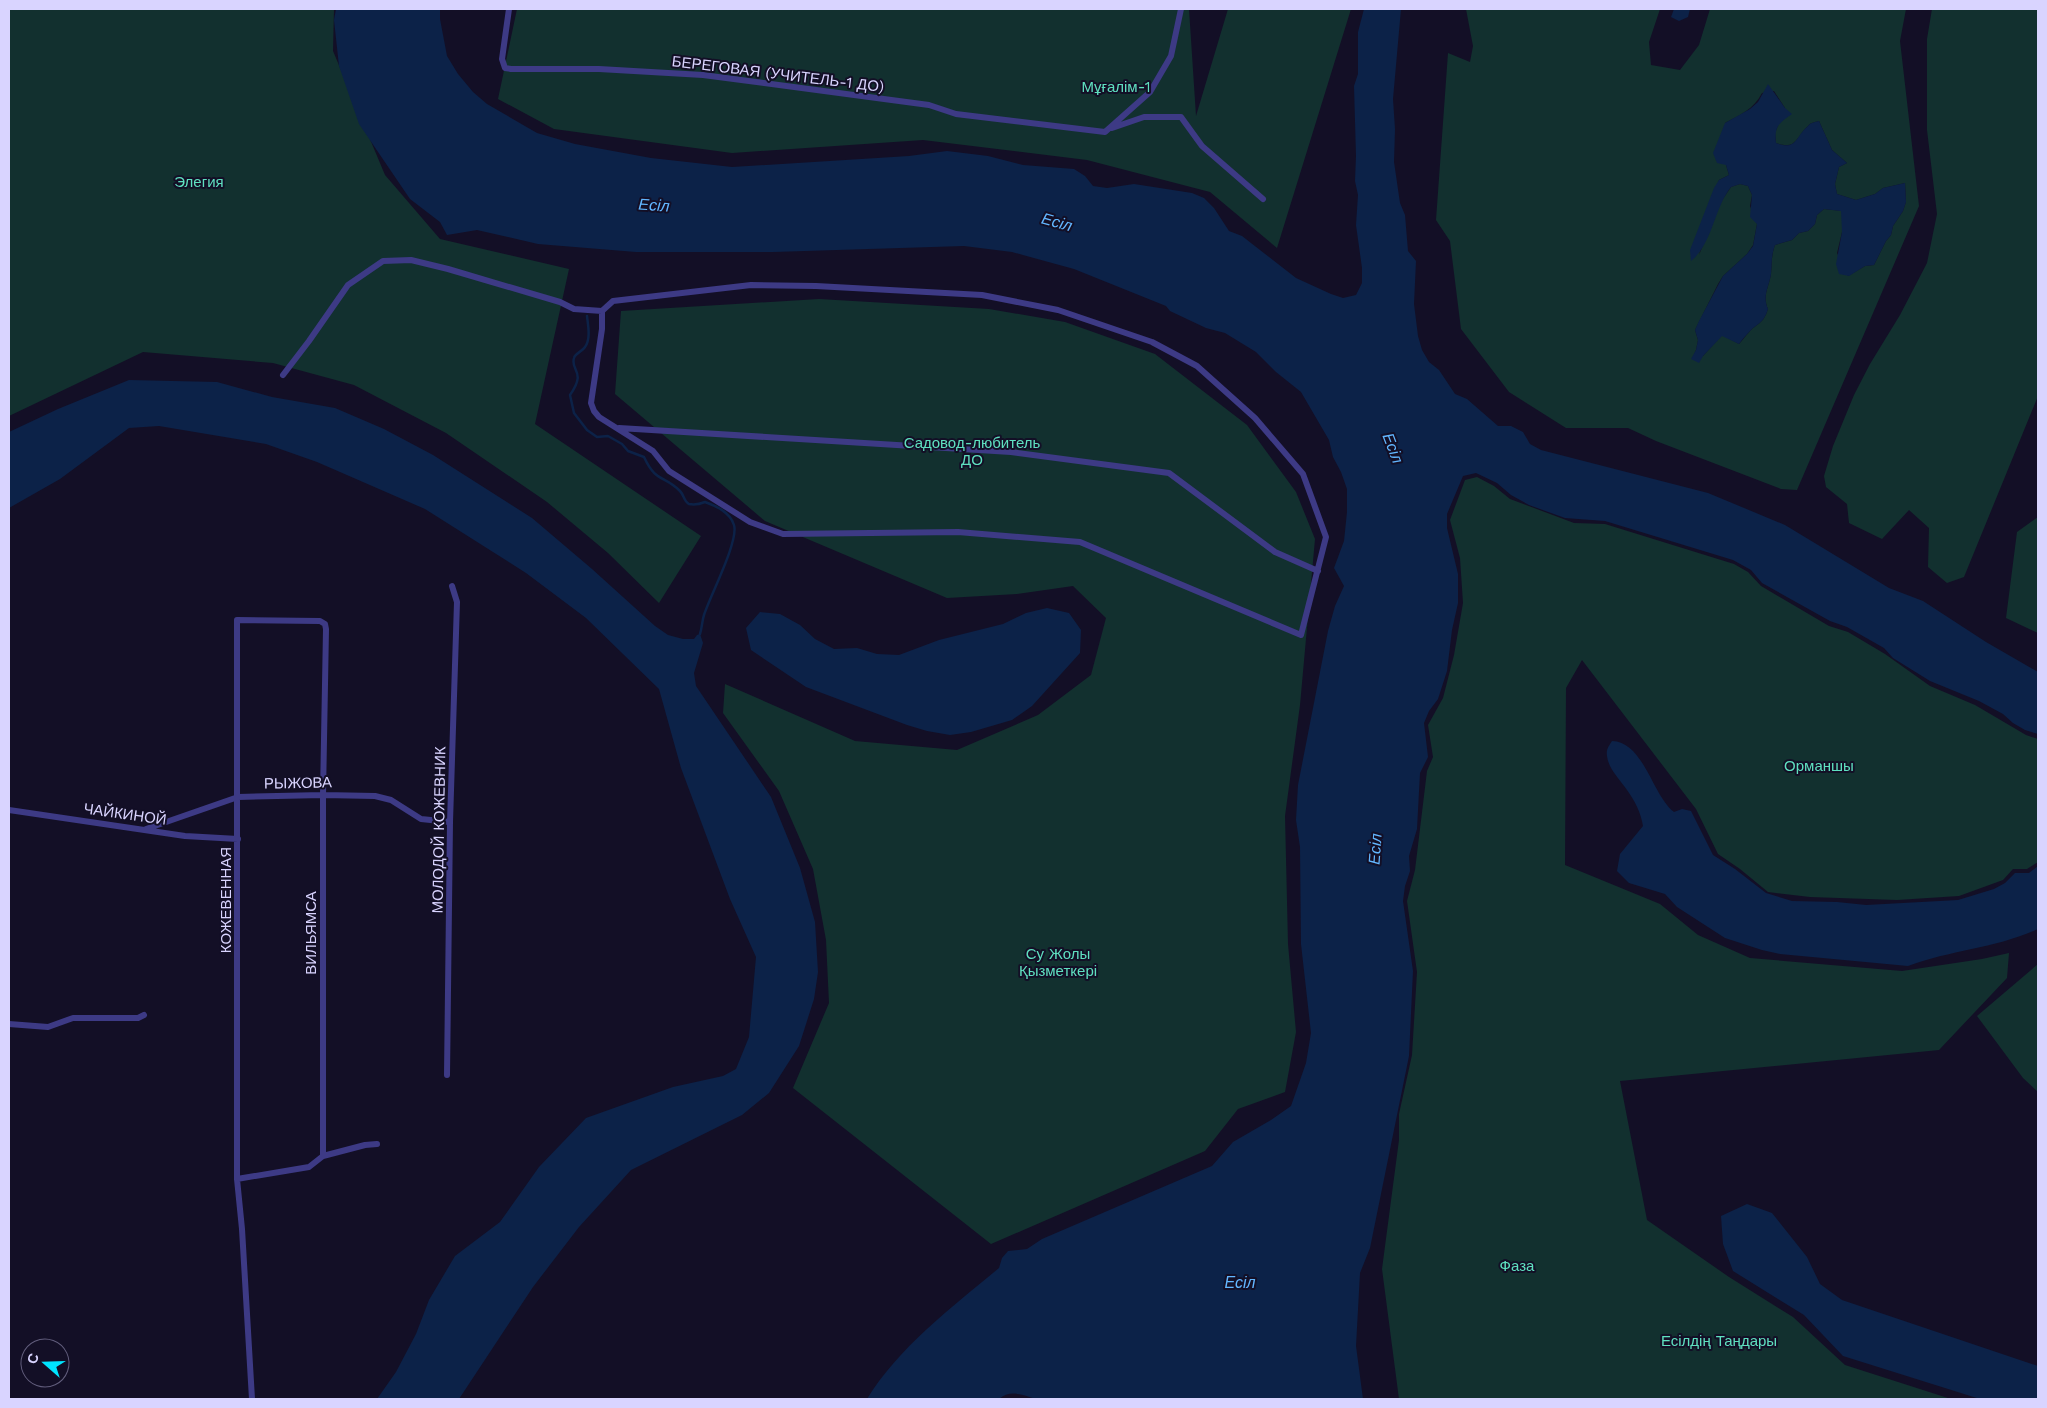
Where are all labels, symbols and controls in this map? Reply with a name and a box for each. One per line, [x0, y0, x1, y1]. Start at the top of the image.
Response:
street label: БЕРЕГОВАЯ (УЧИТЕЛЬ-1 ДО) [671, 52, 885, 96]
park label: Мұғалім-1 [1081, 78, 1151, 96]
park label: Элегия [174, 173, 224, 191]
water label: Есіл [638, 194, 670, 216]
water label: Есіл [1039, 209, 1075, 235]
water label: Есіл [1379, 430, 1407, 466]
park label: Садовод-любитель ДО [904, 434, 1041, 469]
street label: МОЛОДОЙ КОЖЕВНИК [429, 746, 449, 914]
park label: Орманшы [1784, 757, 1854, 775]
street label: РЫЖОВА [264, 773, 332, 793]
street label: ЧАЙКИНОЙ [82, 799, 168, 829]
water label: Есіл [1364, 833, 1386, 865]
street label: КОЖЕВЕННАЯ [217, 847, 235, 953]
street label: ВИЛЬЯМСА [302, 891, 320, 975]
park label: Су Жолы Қызметкері [1019, 945, 1097, 980]
park label: Фаза [1500, 1257, 1535, 1275]
water label: Есіл [1224, 1273, 1256, 1292]
park label: Есілдің Таңдары [1661, 1332, 1777, 1350]
north arrow [20, 1338, 70, 1388]
text: С [24, 1351, 42, 1366]

